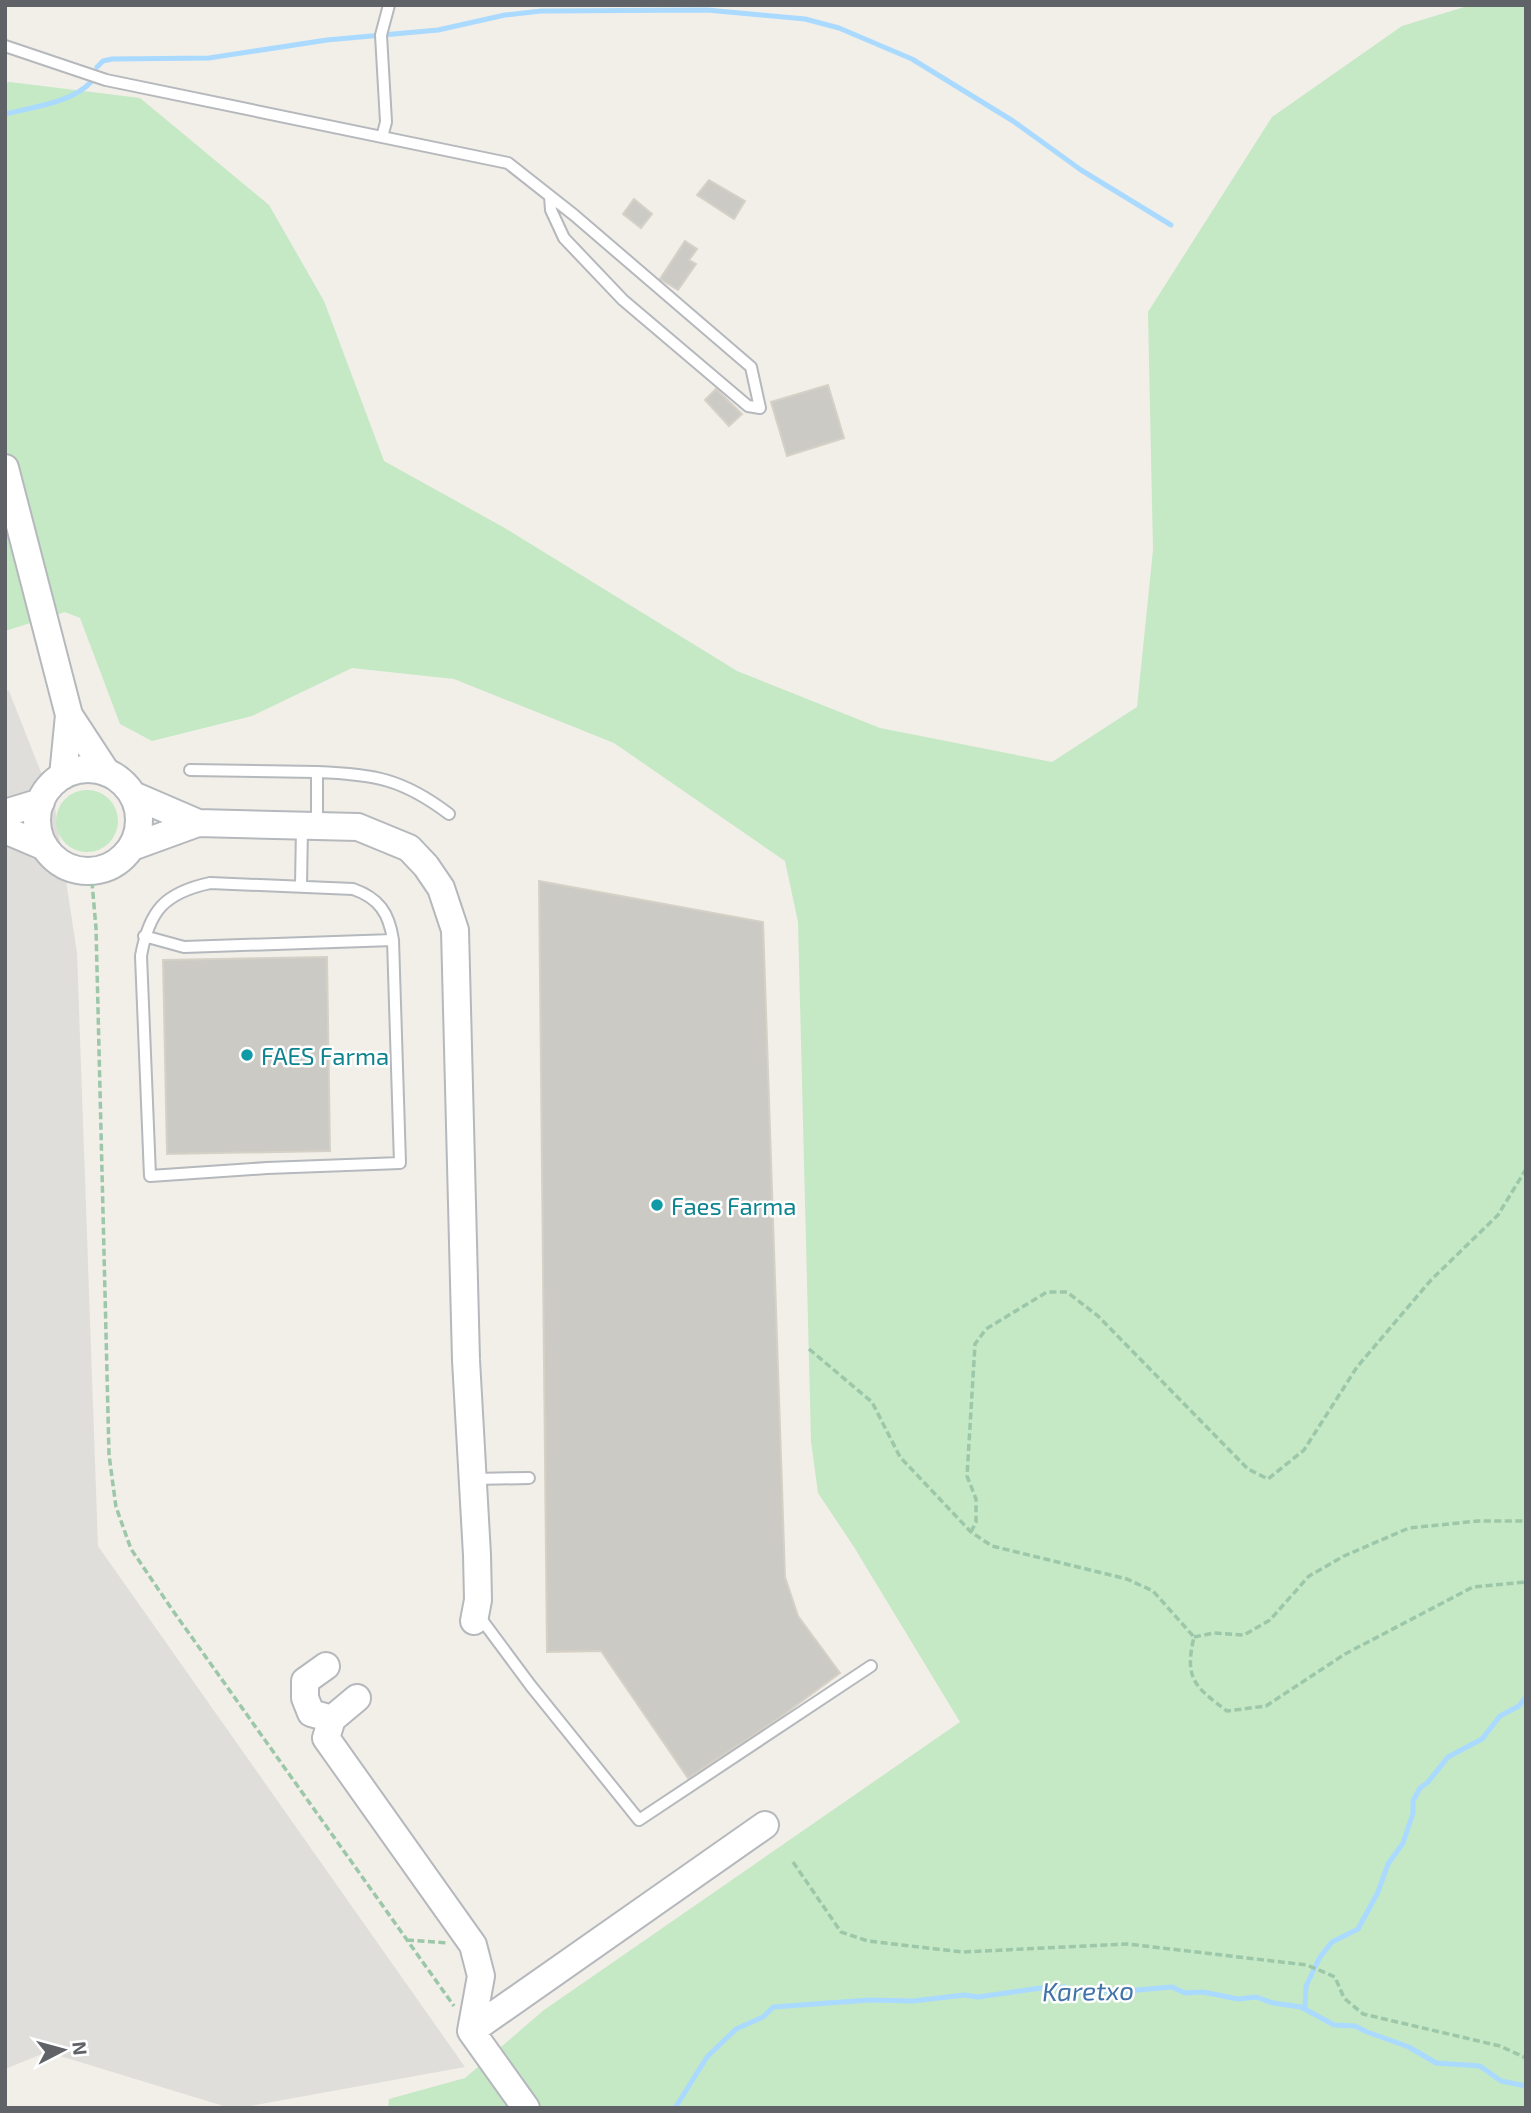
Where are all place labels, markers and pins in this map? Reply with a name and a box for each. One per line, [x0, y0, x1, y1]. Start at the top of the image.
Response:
place label: FAES Farma [261, 1041, 389, 1070]
marker: FAES Farma [239, 1047, 255, 1063]
place label: Faes Farma [671, 1191, 796, 1220]
marker: Faes Farma [649, 1197, 665, 1213]

